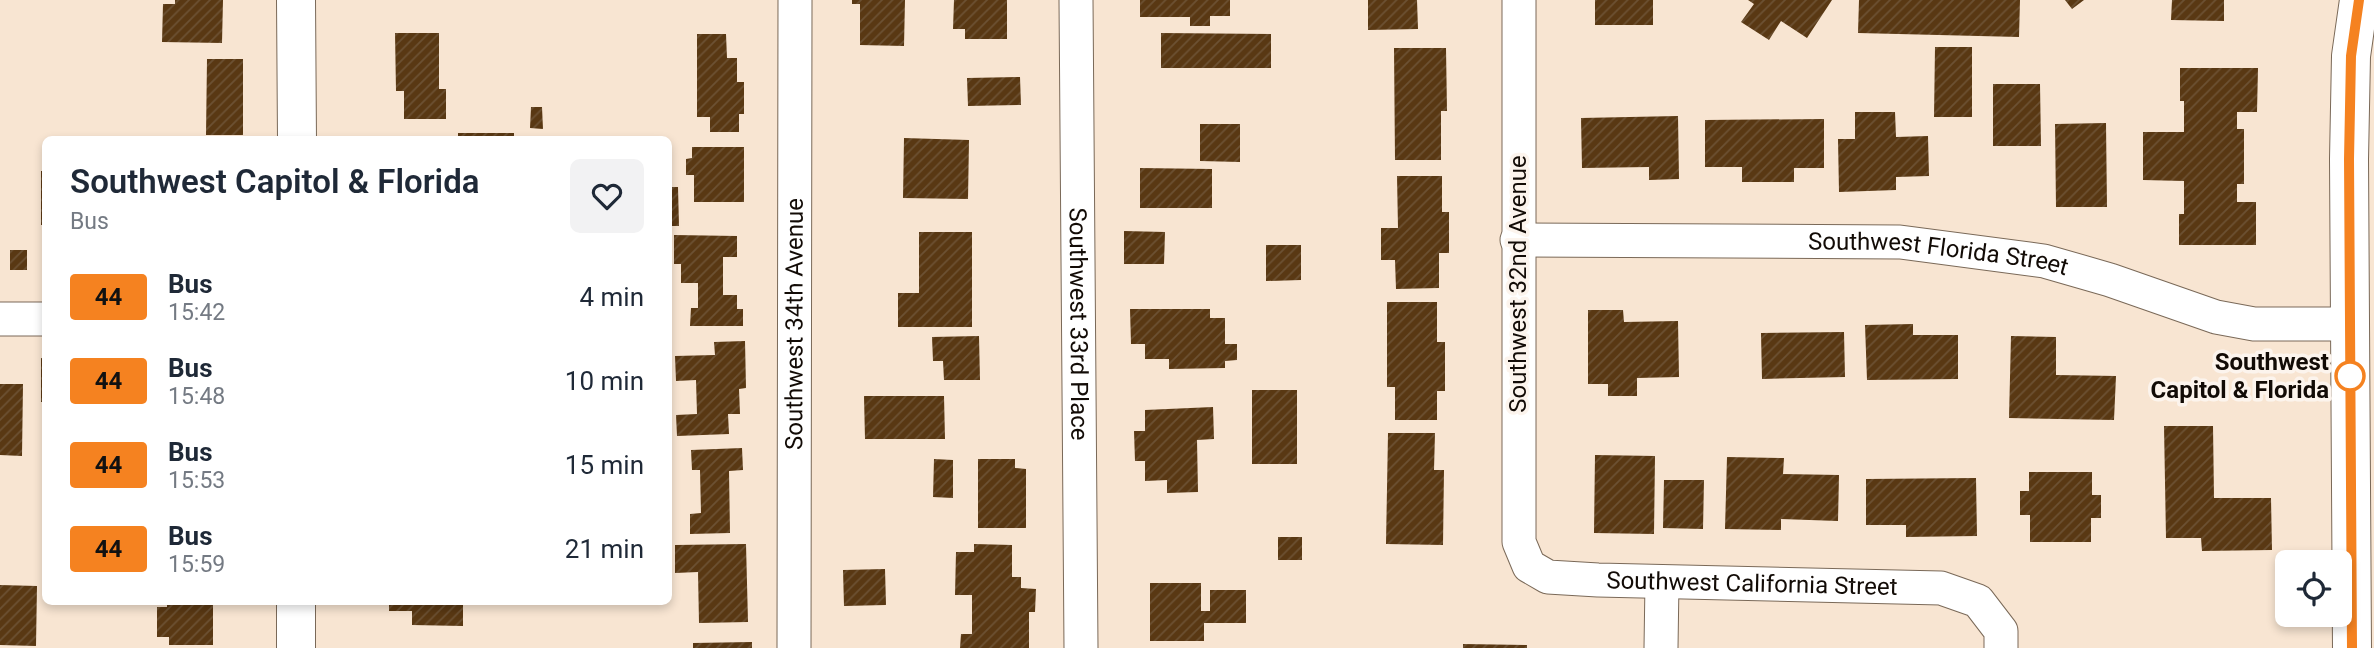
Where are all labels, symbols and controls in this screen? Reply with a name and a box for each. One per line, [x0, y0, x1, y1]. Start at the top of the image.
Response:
street label: Southwest 32nd Avenue [1504, 155, 1532, 413]
button: heart [570, 159, 644, 233]
text: Southwest Capitol & Florida [70, 162, 479, 201]
street label: Southwest 34th Avenue [780, 198, 809, 450]
street label: Southwest 33rd Place [1064, 207, 1093, 441]
text: Bus [70, 208, 109, 235]
street label: Southwest Florida Street [1808, 228, 2072, 281]
text: Bus [168, 269, 213, 299]
text: 4 min [579, 282, 644, 312]
text: 44 [95, 283, 122, 311]
text: 15:42 [168, 299, 225, 326]
place label: Southwest Capitol & Florida [2151, 348, 2329, 404]
text: Bus [168, 353, 213, 383]
marker: Southwest Capitol & Florida [2335, 361, 2365, 391]
text: 10 min [565, 366, 644, 396]
text: 44 [95, 367, 122, 395]
text: 15:48 [168, 383, 225, 410]
text: Bus [168, 437, 213, 467]
text: 15 min [565, 450, 644, 480]
text: 44 [95, 451, 122, 479]
text: 15:53 [168, 467, 225, 494]
text: Bus [168, 521, 213, 551]
text: 21 min [565, 534, 644, 564]
text: 44 [95, 535, 122, 563]
map controls [2275, 550, 2352, 627]
button: locate [2275, 550, 2352, 627]
text: 15:59 [168, 551, 225, 578]
street label: Southwest California Street [1606, 566, 1898, 601]

